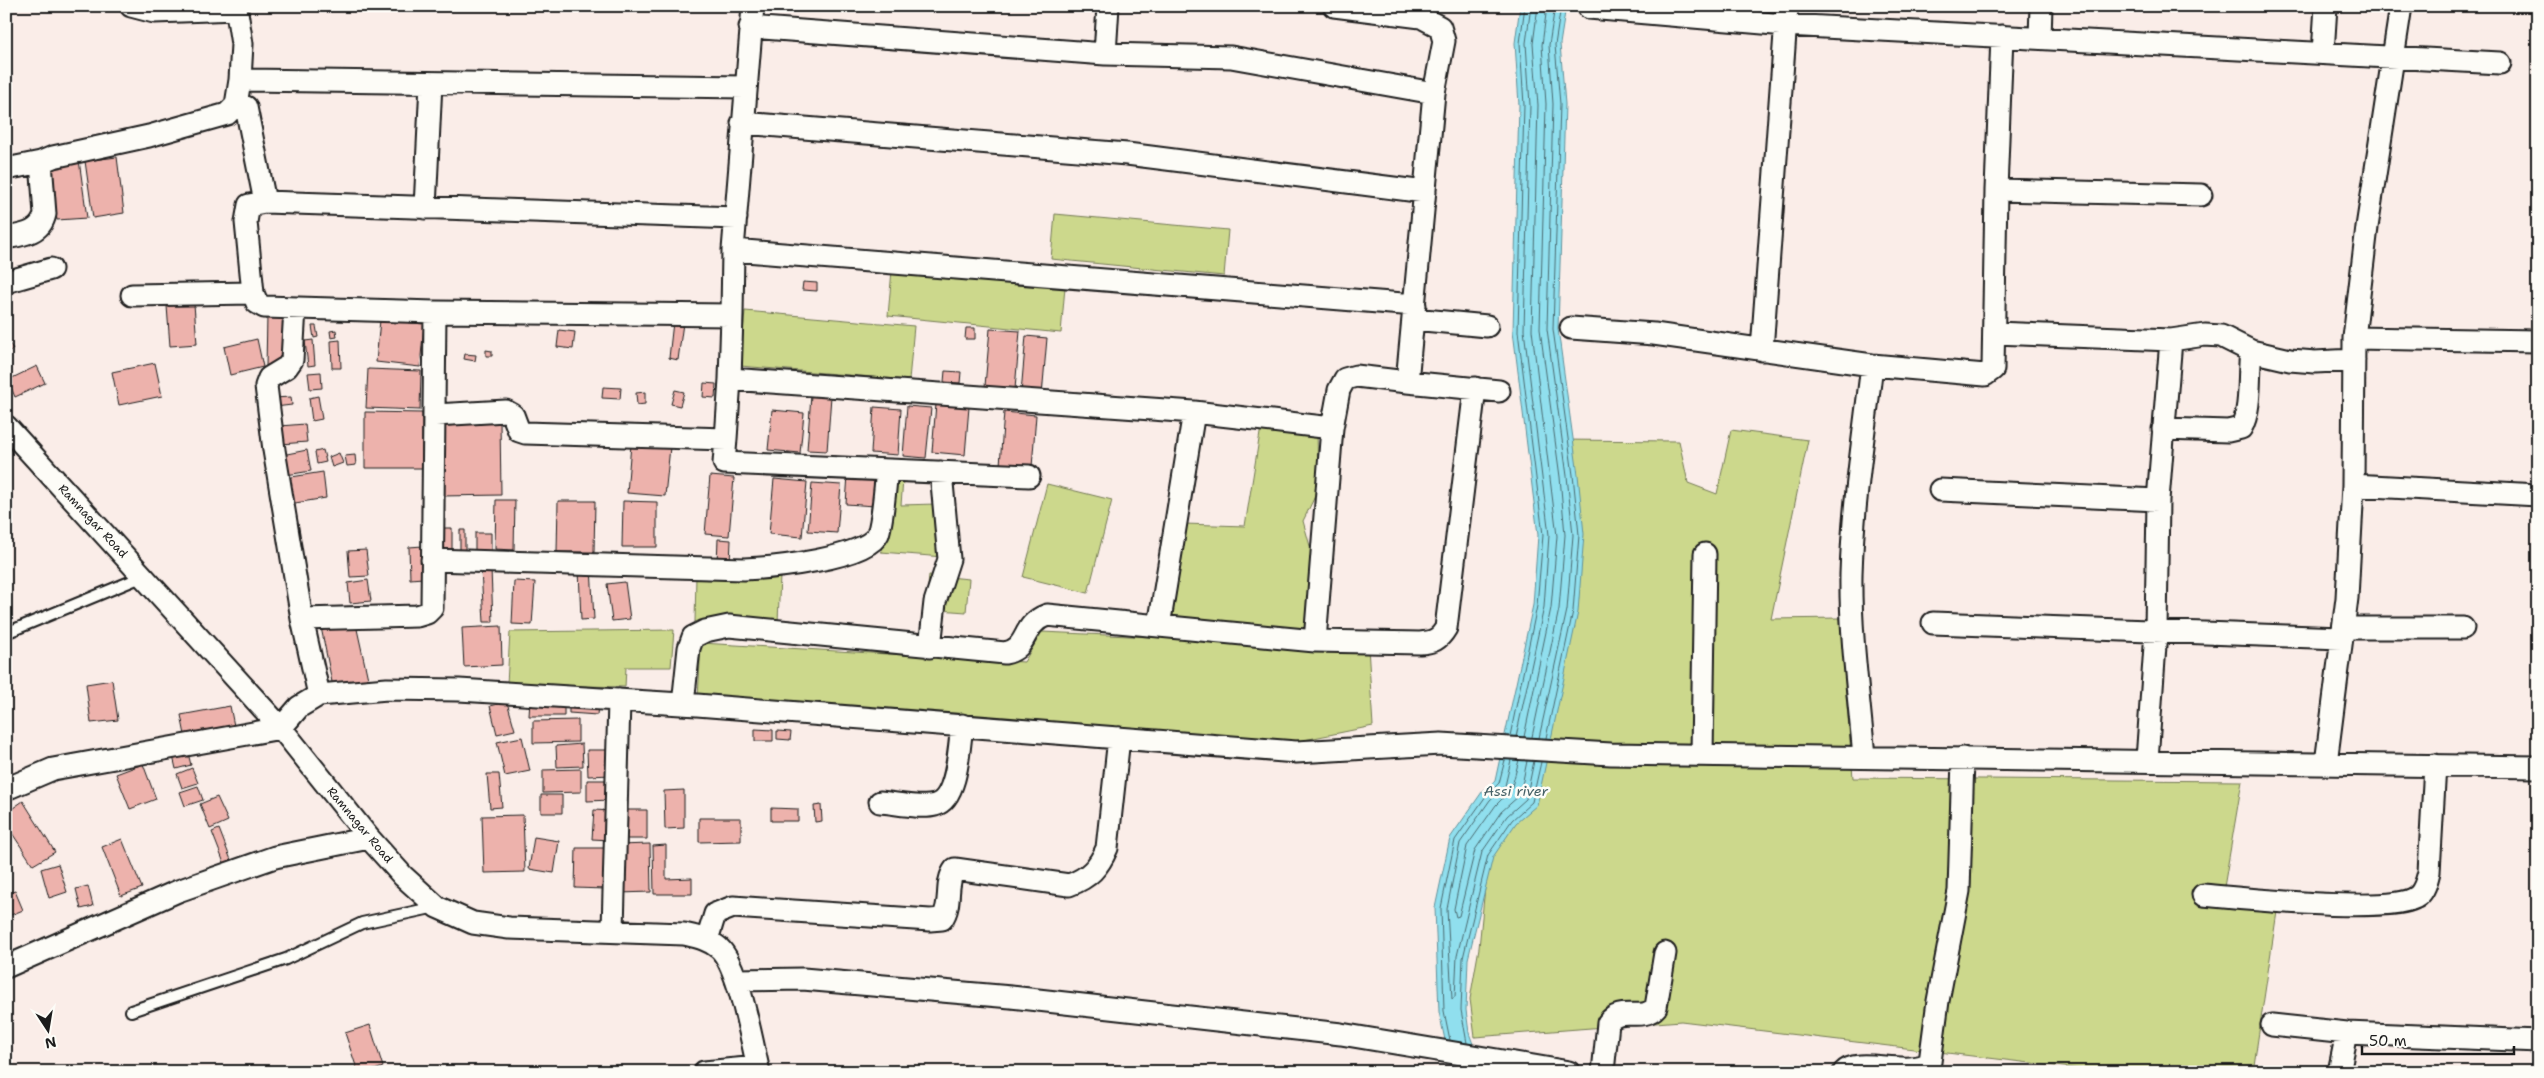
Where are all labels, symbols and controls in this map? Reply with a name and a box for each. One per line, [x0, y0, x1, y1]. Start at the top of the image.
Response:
street label: Ramnagar Road [55, 481, 131, 561]
water label: Assi river [1484, 782, 1549, 800]
street label: Ramnagar Road [323, 783, 397, 867]
north arrow [22, 1006, 72, 1056]
scale bar [2362, 1023, 2514, 1055]
text: 50 m [2369, 1031, 2407, 1051]
text: N [43, 1033, 58, 1053]

